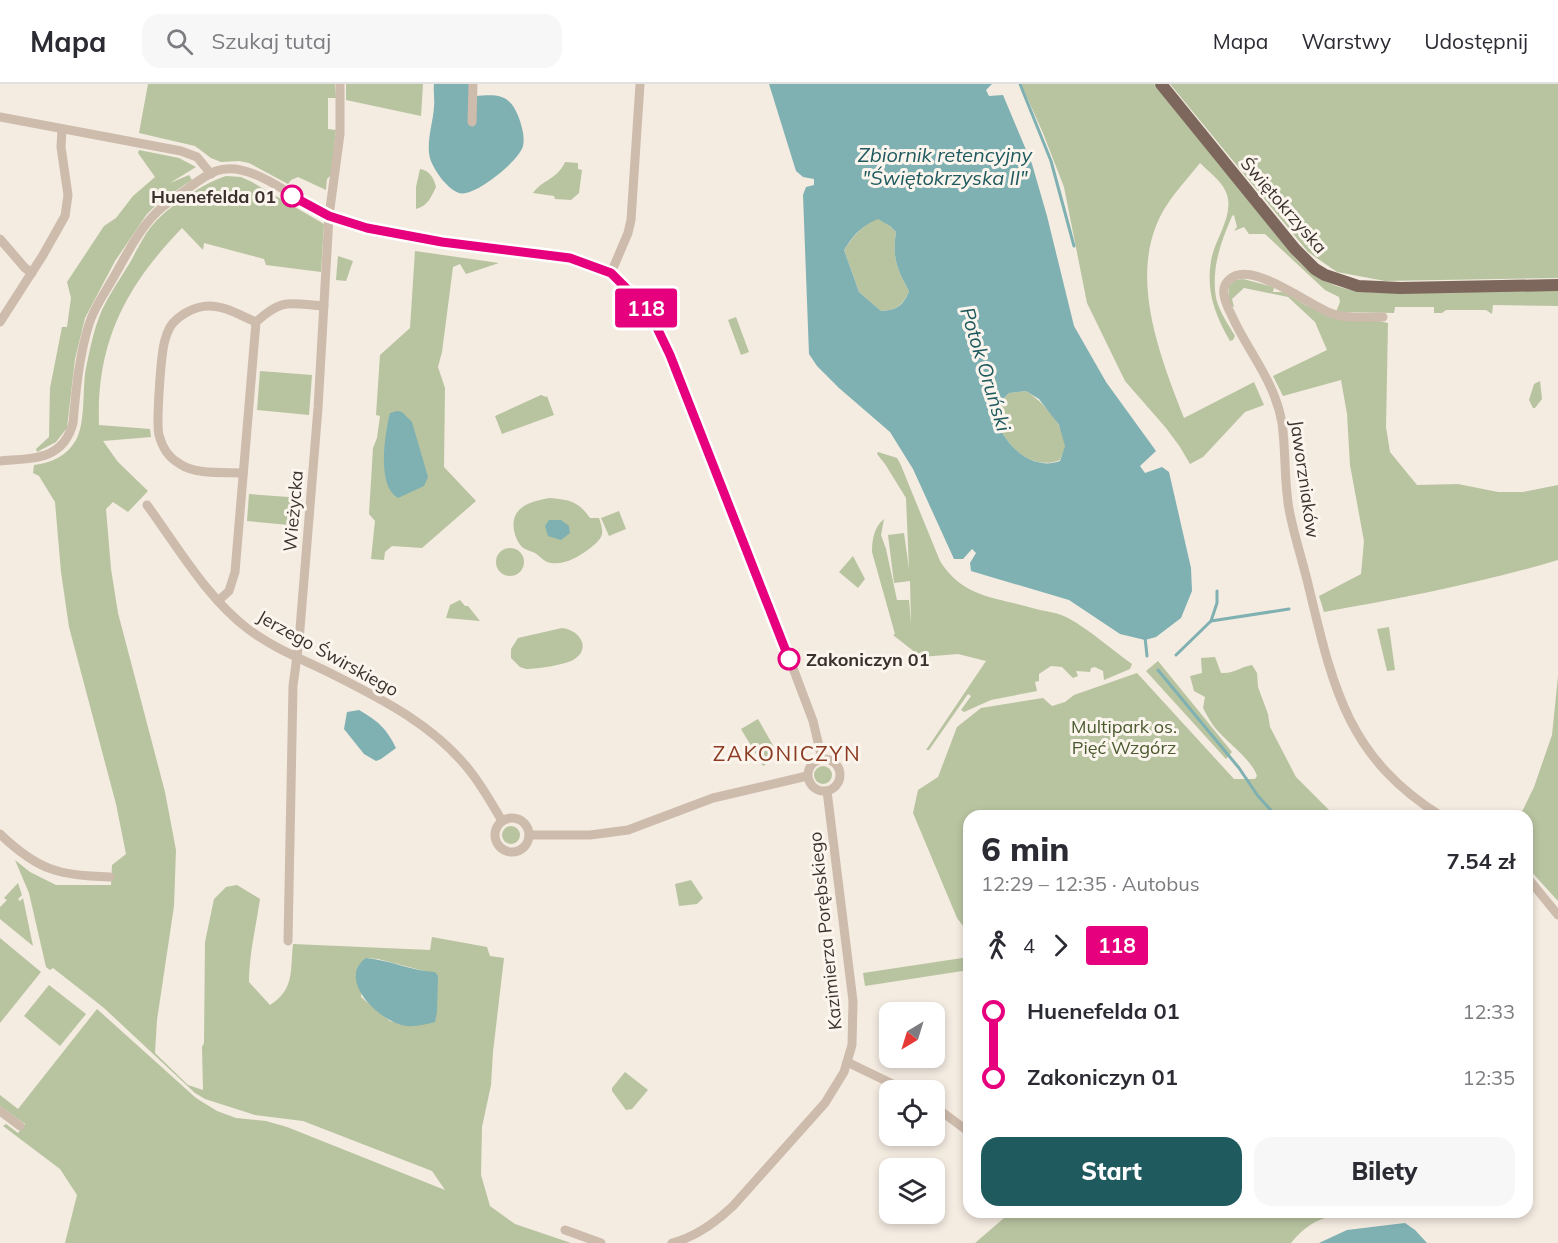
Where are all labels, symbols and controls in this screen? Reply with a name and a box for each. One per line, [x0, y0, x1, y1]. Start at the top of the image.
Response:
search box [142, 14, 562, 68]
text: Mapa [30, 24, 106, 59]
icon: search [163, 25, 196, 58]
text: Szukaj tutaj [211, 27, 331, 55]
text: Mapa [1213, 28, 1268, 54]
text: Warstwy [1301, 28, 1391, 54]
text: Udostępnij [1424, 28, 1528, 54]
water label: Zbiornik retencyjny "Świętokrzyska II" [858, 142, 1034, 190]
street label: Świętokrzyska [1236, 152, 1332, 258]
place label: Huenefelda 01 [151, 185, 276, 208]
marker: Huenefelda 01 [281, 185, 303, 207]
line badge: 118 [612, 288, 680, 328]
text: 118 [627, 295, 665, 321]
water label: Potok Oruński [955, 304, 1017, 434]
street label: Jaworzniaków [1285, 419, 1325, 540]
street label: Wieżycka [278, 469, 308, 553]
street label: Jerzego Świrskiego [253, 605, 403, 701]
marker: Zakoniczyn 01 [778, 648, 800, 670]
place label: Zakoniczyn 01 [806, 648, 929, 671]
park label: Multipark os. Pięć Wzgórz [1071, 715, 1177, 759]
district label: ZAKONICZYN [713, 740, 861, 766]
text: 6 min [981, 828, 1069, 869]
street label: Kazimierza Porębskiego [803, 831, 847, 1031]
text: 7.54 zł [1447, 847, 1515, 875]
text: 12:29 – 12:35 · Autobus [981, 871, 1200, 896]
icon: walk [981, 929, 1014, 962]
icon: forward [1044, 929, 1077, 962]
text: 118 [1098, 932, 1136, 958]
text: 4 [1023, 933, 1035, 958]
text: Huenefelda 01 [1027, 997, 1180, 1025]
text: 12:33 [1462, 999, 1515, 1024]
north arrow [879, 1002, 945, 1068]
map controls [879, 1002, 945, 1224]
text: Zakoniczyn 01 [1027, 1063, 1178, 1091]
text: 12:35 [1462, 1065, 1515, 1090]
button: locate [879, 1080, 945, 1146]
button: Start [981, 1137, 1242, 1206]
button: Bilety [1254, 1137, 1515, 1206]
button: layers [879, 1158, 945, 1224]

